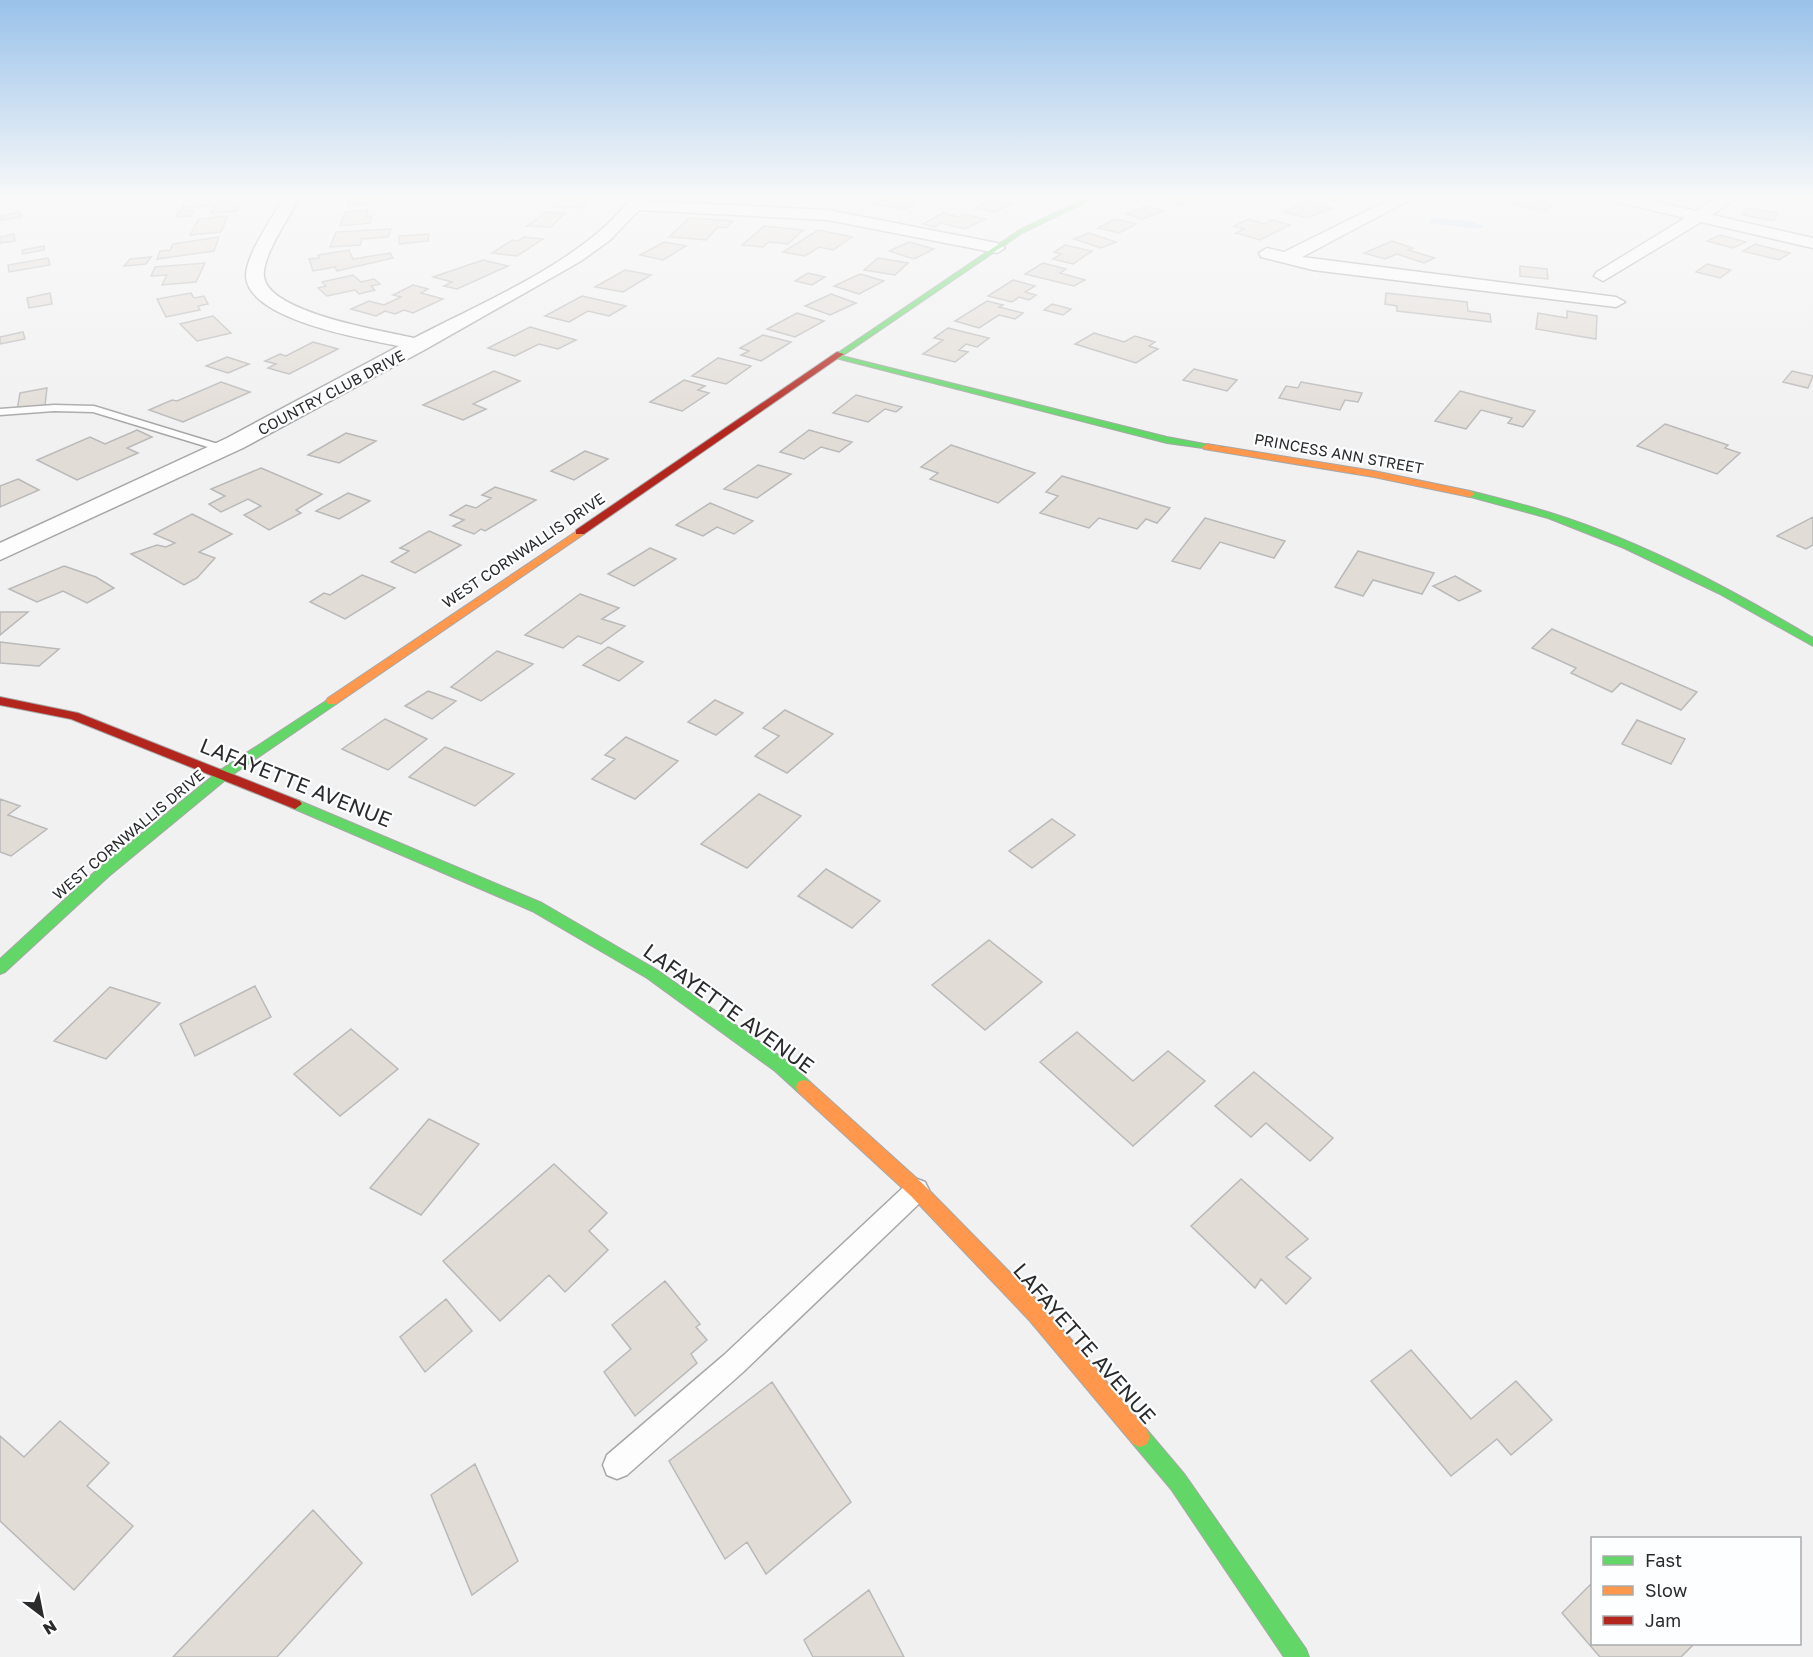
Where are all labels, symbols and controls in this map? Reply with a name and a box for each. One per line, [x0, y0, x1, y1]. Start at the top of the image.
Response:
street label: COUNTRY CLUB DRIVE [254, 346, 408, 438]
street label: PRINCESS ANN STREET [1253, 429, 1425, 477]
street label: WEST CORNWALLIS DRIVE [438, 489, 608, 611]
street label: LAFAYETTE AVENUE [196, 732, 396, 832]
street label: WEST CORNWALLIS DRIVE [49, 765, 207, 903]
street label: LAFAYETTE AVENUE [639, 937, 819, 1079]
street label: LAFAYETTE AVENUE [1008, 1257, 1162, 1429]
legend [1591, 1537, 1801, 1645]
text: Fast [1645, 1549, 1682, 1571]
text: Slow [1645, 1579, 1688, 1601]
north arrow [12, 1585, 72, 1645]
text: Jam [1645, 1609, 1681, 1631]
text: N [39, 1616, 60, 1639]

